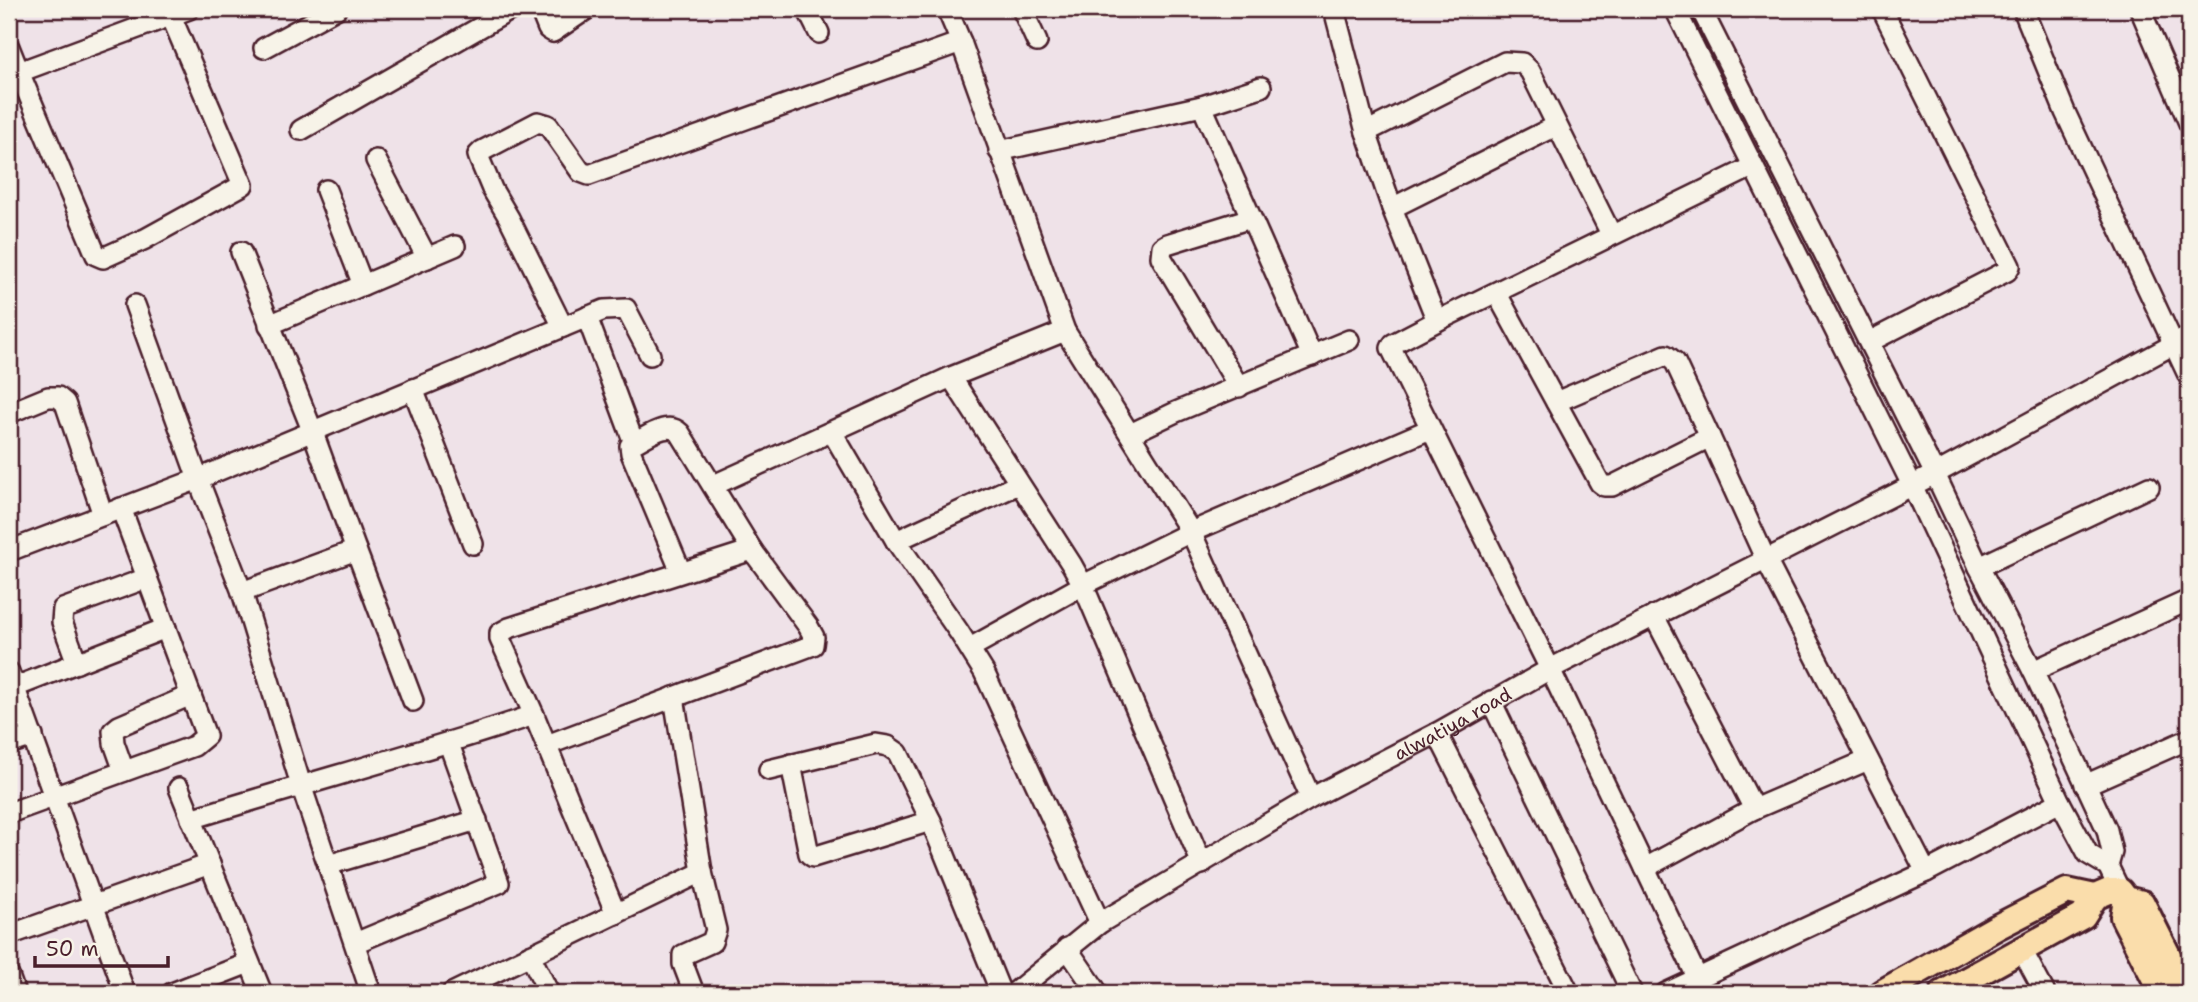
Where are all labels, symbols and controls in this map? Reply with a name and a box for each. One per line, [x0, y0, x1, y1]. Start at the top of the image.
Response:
street label: alwatiya road [1389, 681, 1516, 766]
scale bar [35, 925, 168, 969]
text: 50 m [46, 935, 99, 963]

